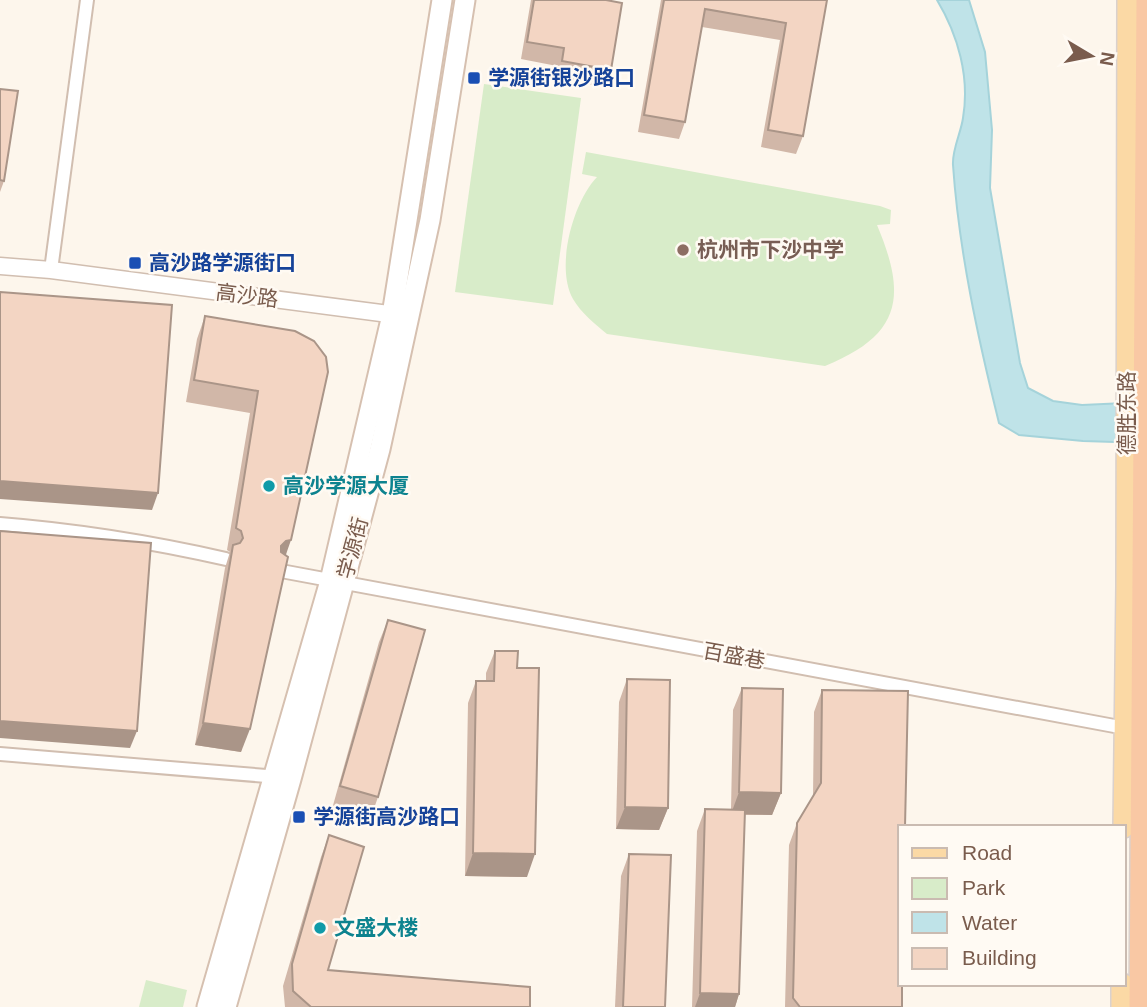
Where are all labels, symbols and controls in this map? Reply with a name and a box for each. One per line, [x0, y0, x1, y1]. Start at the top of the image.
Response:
north arrow [1056, 21, 1126, 91]
text: N [1096, 50, 1119, 67]
place label: 学源街银沙路口 [488, 66, 635, 89]
marker: 学源街银沙路口 [466, 70, 482, 86]
place label: 杭州市下沙中学 [697, 238, 844, 261]
marker: 杭州市下沙中学 [675, 242, 691, 258]
place label: 高沙路学源街口 [149, 251, 296, 274]
marker: 高沙路学源街口 [127, 255, 143, 271]
street label: 高沙路 [214, 280, 280, 311]
street label: 德胜东路 [1115, 371, 1138, 455]
place label: 高沙学源大厦 [283, 474, 409, 497]
marker: 高沙学源大厦 [261, 478, 277, 494]
street label: 学源街 [333, 514, 372, 581]
street label: 百盛巷 [701, 639, 767, 672]
place label: 学源街高沙路口 [313, 805, 460, 828]
marker: 学源街高沙路口 [291, 809, 307, 825]
legend [898, 825, 1126, 986]
text: Road [962, 841, 1012, 864]
text: Park [962, 876, 1006, 899]
text: Water [962, 911, 1017, 934]
place label: 文盛大楼 [334, 916, 418, 939]
marker: 文盛大楼 [312, 920, 328, 936]
text: Building [962, 946, 1037, 969]

